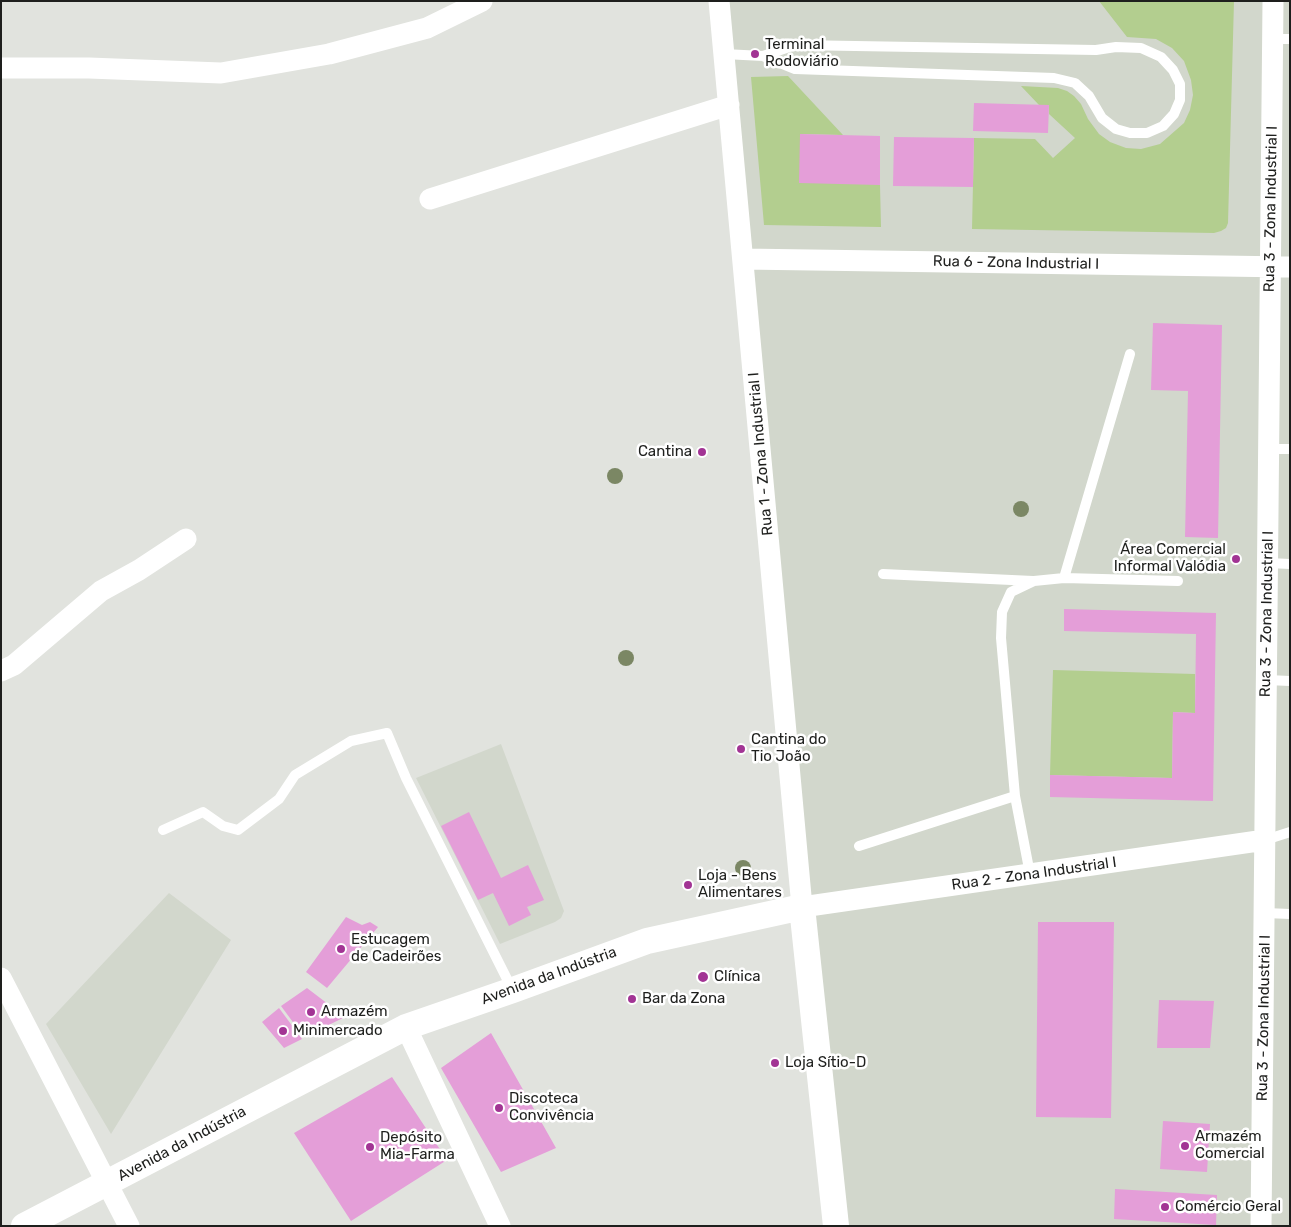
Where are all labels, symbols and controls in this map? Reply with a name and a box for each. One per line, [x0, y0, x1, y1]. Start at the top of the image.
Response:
place label: Terminal Rodoviário [765, 36, 839, 71]
marker: Terminal Rodoviário [749, 48, 761, 60]
street label: Rua 3 - Zona Industrial I [1261, 126, 1281, 292]
street label: Rua 6 - Zona Industrial I [933, 253, 1099, 273]
street label: Rua 1 - Zona Industrial I [745, 372, 777, 536]
place label: Cantina [638, 443, 692, 461]
marker: Cantina [696, 446, 708, 458]
street label: Rua 3 - Zona Industrial I [1257, 531, 1277, 697]
place label: Área Comercial Informal Valódia [1114, 541, 1226, 576]
marker: Área Comercial Informal Valódia [1230, 553, 1242, 565]
place label: Cantina do Tio João [751, 731, 826, 766]
marker: Cantina do Tio João [735, 743, 747, 755]
street label: Rua 2 - Zona Industrial I [950, 854, 1118, 894]
place label: Loja - Bens Alimentares [698, 867, 782, 902]
marker: Loja - Bens Alimentares [682, 879, 694, 891]
place label: Estucagem de Cadeirões [351, 931, 441, 966]
street label: Rua 3 - Zona Industrial I [1254, 935, 1274, 1101]
marker: Estucagem de Cadeirões [335, 943, 347, 955]
street label: Avenida da Indústria [479, 943, 619, 1009]
place label: Clínica [714, 968, 761, 986]
marker: Clínica [696, 970, 710, 984]
place label: Bar da Zona [642, 990, 725, 1008]
marker: Bar da Zona [626, 993, 638, 1005]
place label: Armazém [321, 1003, 388, 1021]
marker: Armazém [305, 1006, 317, 1018]
place label: Minimercado [293, 1022, 383, 1040]
marker: Minimercado [277, 1025, 289, 1037]
place label: Loja Sítio-D [785, 1054, 866, 1072]
marker: Loja Sítio-D [769, 1057, 781, 1069]
place label: Discoteca Convivência [509, 1090, 594, 1125]
marker: Discoteca Convivência [493, 1102, 505, 1114]
street label: Avenida da Indústria [115, 1103, 249, 1185]
place label: Armazém Comercial [1195, 1128, 1265, 1163]
place label: Depósito Mia-Farma [380, 1129, 455, 1164]
marker: Armazém Comercial [1179, 1140, 1191, 1152]
marker: Depósito Mia-Farma [364, 1141, 376, 1153]
place label: Comércio Geral [1175, 1198, 1281, 1216]
marker: Comércio Geral [1159, 1201, 1171, 1213]

